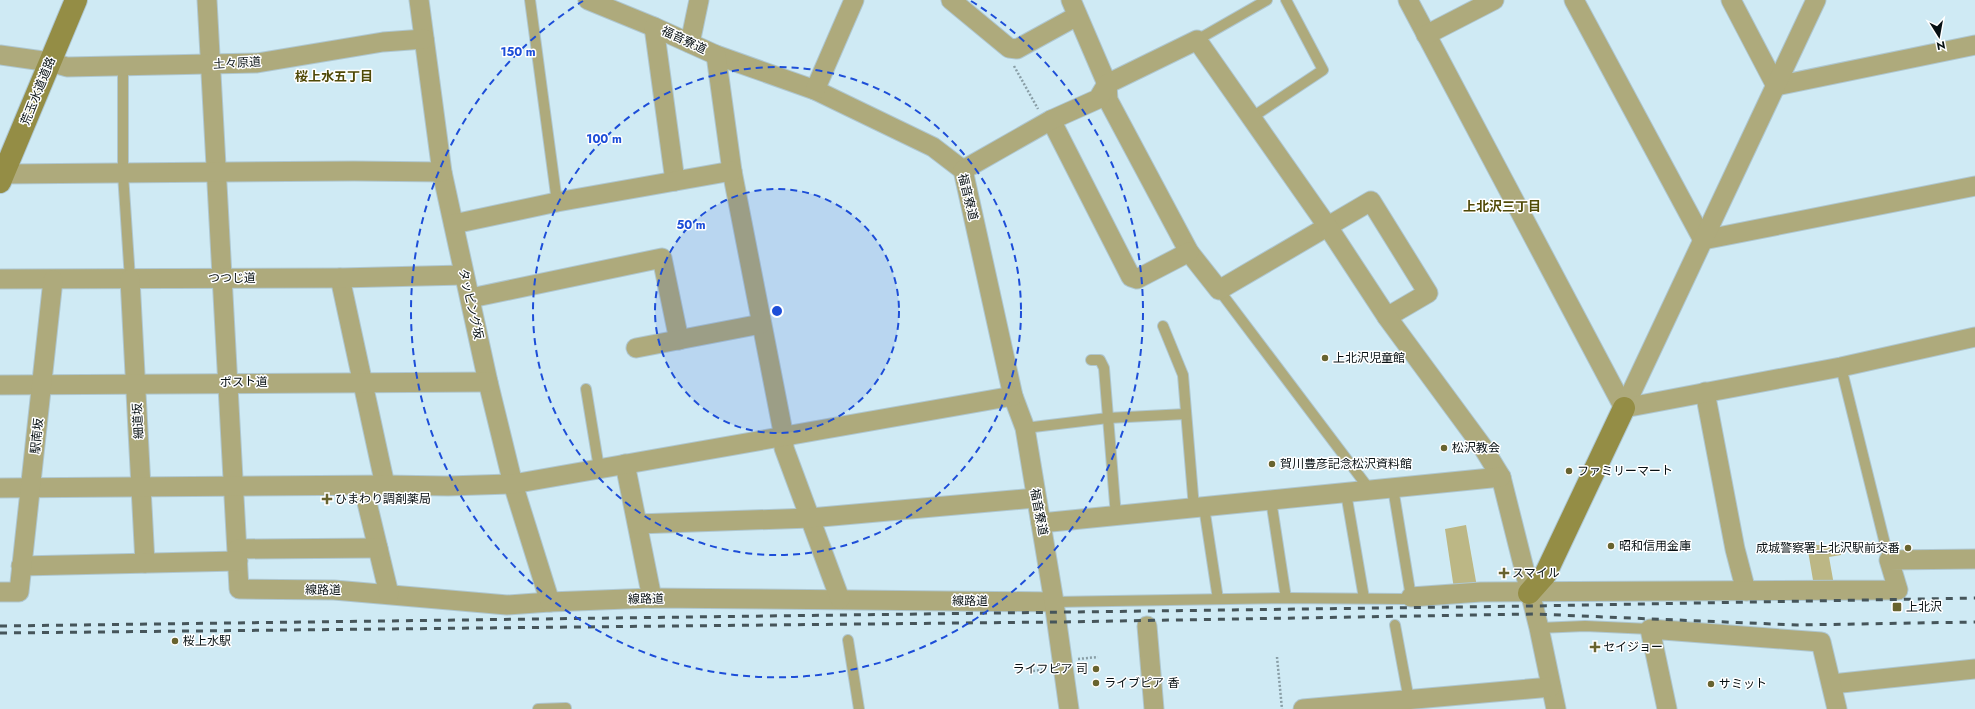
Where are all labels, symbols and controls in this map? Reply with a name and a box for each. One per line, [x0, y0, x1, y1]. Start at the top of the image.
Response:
north arrow [1919, 16, 1959, 56]
street label: 福音寮道 [658, 22, 710, 58]
text: N [1935, 37, 1947, 55]
text: 150 m [500, 43, 536, 61]
street label: 土々原道 [213, 53, 261, 73]
street label: 荒玉水道道路 [16, 54, 60, 128]
district label: 桜上水五丁目 [295, 67, 373, 86]
text: 100 m [586, 130, 622, 148]
street label: 福音寮道 [953, 172, 983, 222]
district label: 上北沢三丁目 [1463, 197, 1541, 216]
text: 50 m [676, 216, 706, 234]
street label: タッピング坂 [454, 267, 488, 341]
street label: つつじ道 [208, 269, 256, 287]
centre of rings [770, 304, 784, 318]
place label: 上北沢児童館 [1333, 349, 1405, 367]
marker: 上北沢児童館 [1320, 353, 1330, 363]
street label: ポスト道 [220, 373, 268, 391]
street label: 細道坂 [128, 403, 148, 439]
street label: 駅南坂 [26, 417, 48, 455]
place label: 松沢教会 [1452, 439, 1500, 457]
marker: 松沢教会 [1439, 443, 1449, 453]
place label: 賀川豊彦記念松沢資料館 [1280, 455, 1412, 473]
marker: 賀川豊彦記念松沢資料館 [1267, 459, 1277, 469]
place label: ファミリーマート [1577, 462, 1673, 480]
marker: ファミリーマート [1564, 466, 1574, 476]
street label: 福音寮道 [1026, 487, 1052, 537]
place label: ひまわり調剤薬局 [335, 490, 431, 508]
marker: ひまわり調剤薬局 [322, 494, 332, 504]
place label: 昭和信用金庫 [1619, 537, 1691, 555]
place label: 成城警察署上北沢駅前交番 [1756, 539, 1900, 557]
marker: 昭和信用金庫 [1606, 541, 1616, 551]
marker: 成城警察署上北沢駅前交番 [1903, 543, 1913, 553]
place label: スマイル [1512, 564, 1560, 582]
marker: スマイル [1499, 568, 1509, 578]
street label: 線路道 [305, 581, 341, 599]
street label: 線路道 [628, 590, 664, 608]
street label: 線路道 [952, 592, 988, 610]
place label: 上北沢 [1906, 598, 1942, 616]
marker: 上北沢 [1891, 601, 1903, 613]
place label: 桜上水駅 [183, 632, 231, 650]
marker: 桜上水駅 [170, 636, 180, 646]
place label: セイジョー [1603, 638, 1663, 656]
marker: セイジョー [1590, 642, 1600, 652]
place label: ライフピア 司 [1012, 660, 1088, 678]
marker: ライフピア 司 [1091, 664, 1101, 674]
place label: ライブピア 香 [1104, 674, 1180, 692]
place label: サミット [1719, 675, 1767, 693]
marker: ライブピア 香 [1091, 678, 1101, 688]
marker: サミット [1706, 679, 1716, 689]

